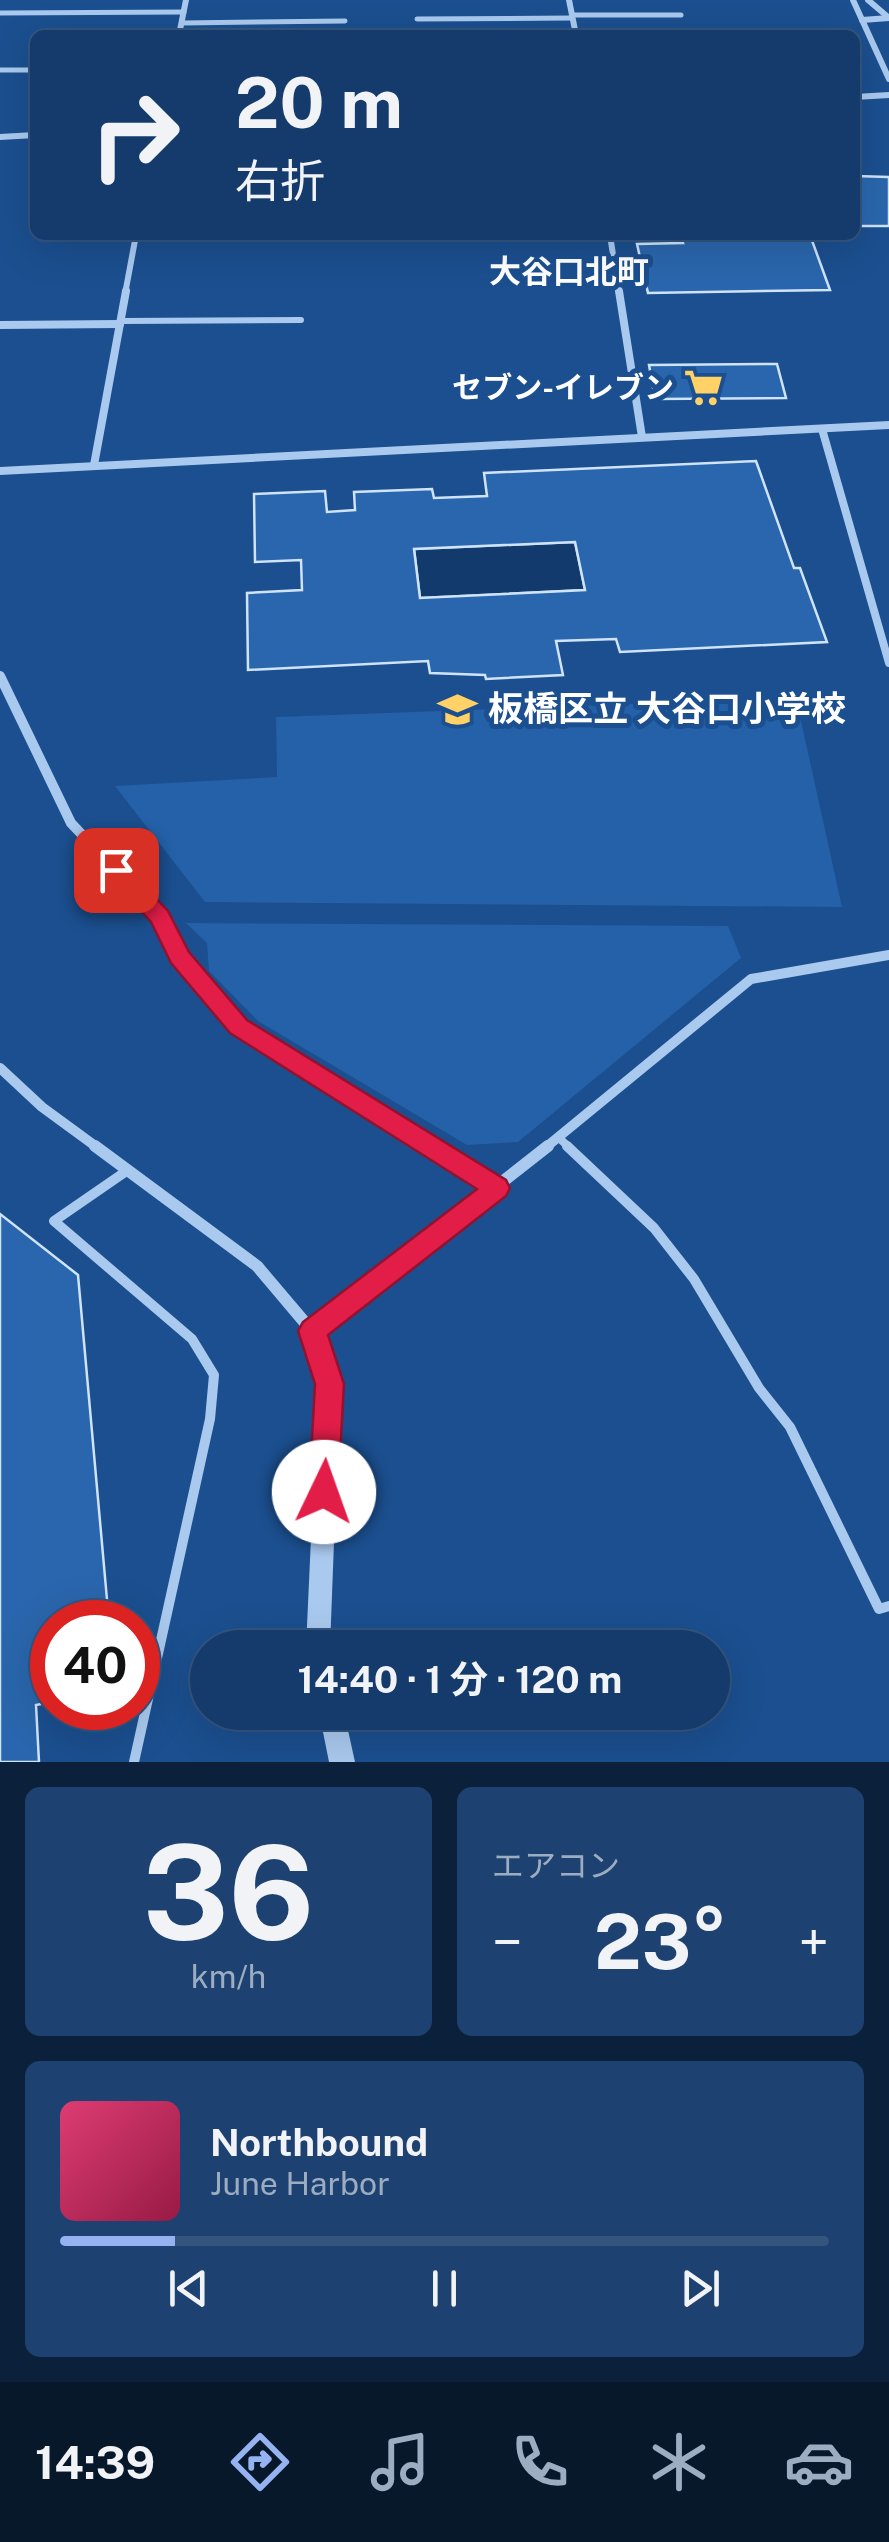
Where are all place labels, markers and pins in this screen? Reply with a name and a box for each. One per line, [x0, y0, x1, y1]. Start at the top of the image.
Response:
supermarket icon: セブン-イレブン [683, 367, 725, 409]
place label: セブン-イレブン [452, 369, 674, 405]
school or university icon: 板橋区立 大谷口小学校 [437, 688, 479, 730]
place label: 板橋区立 大谷口小学校 [488, 688, 846, 729]
pin [74, 828, 159, 913]

